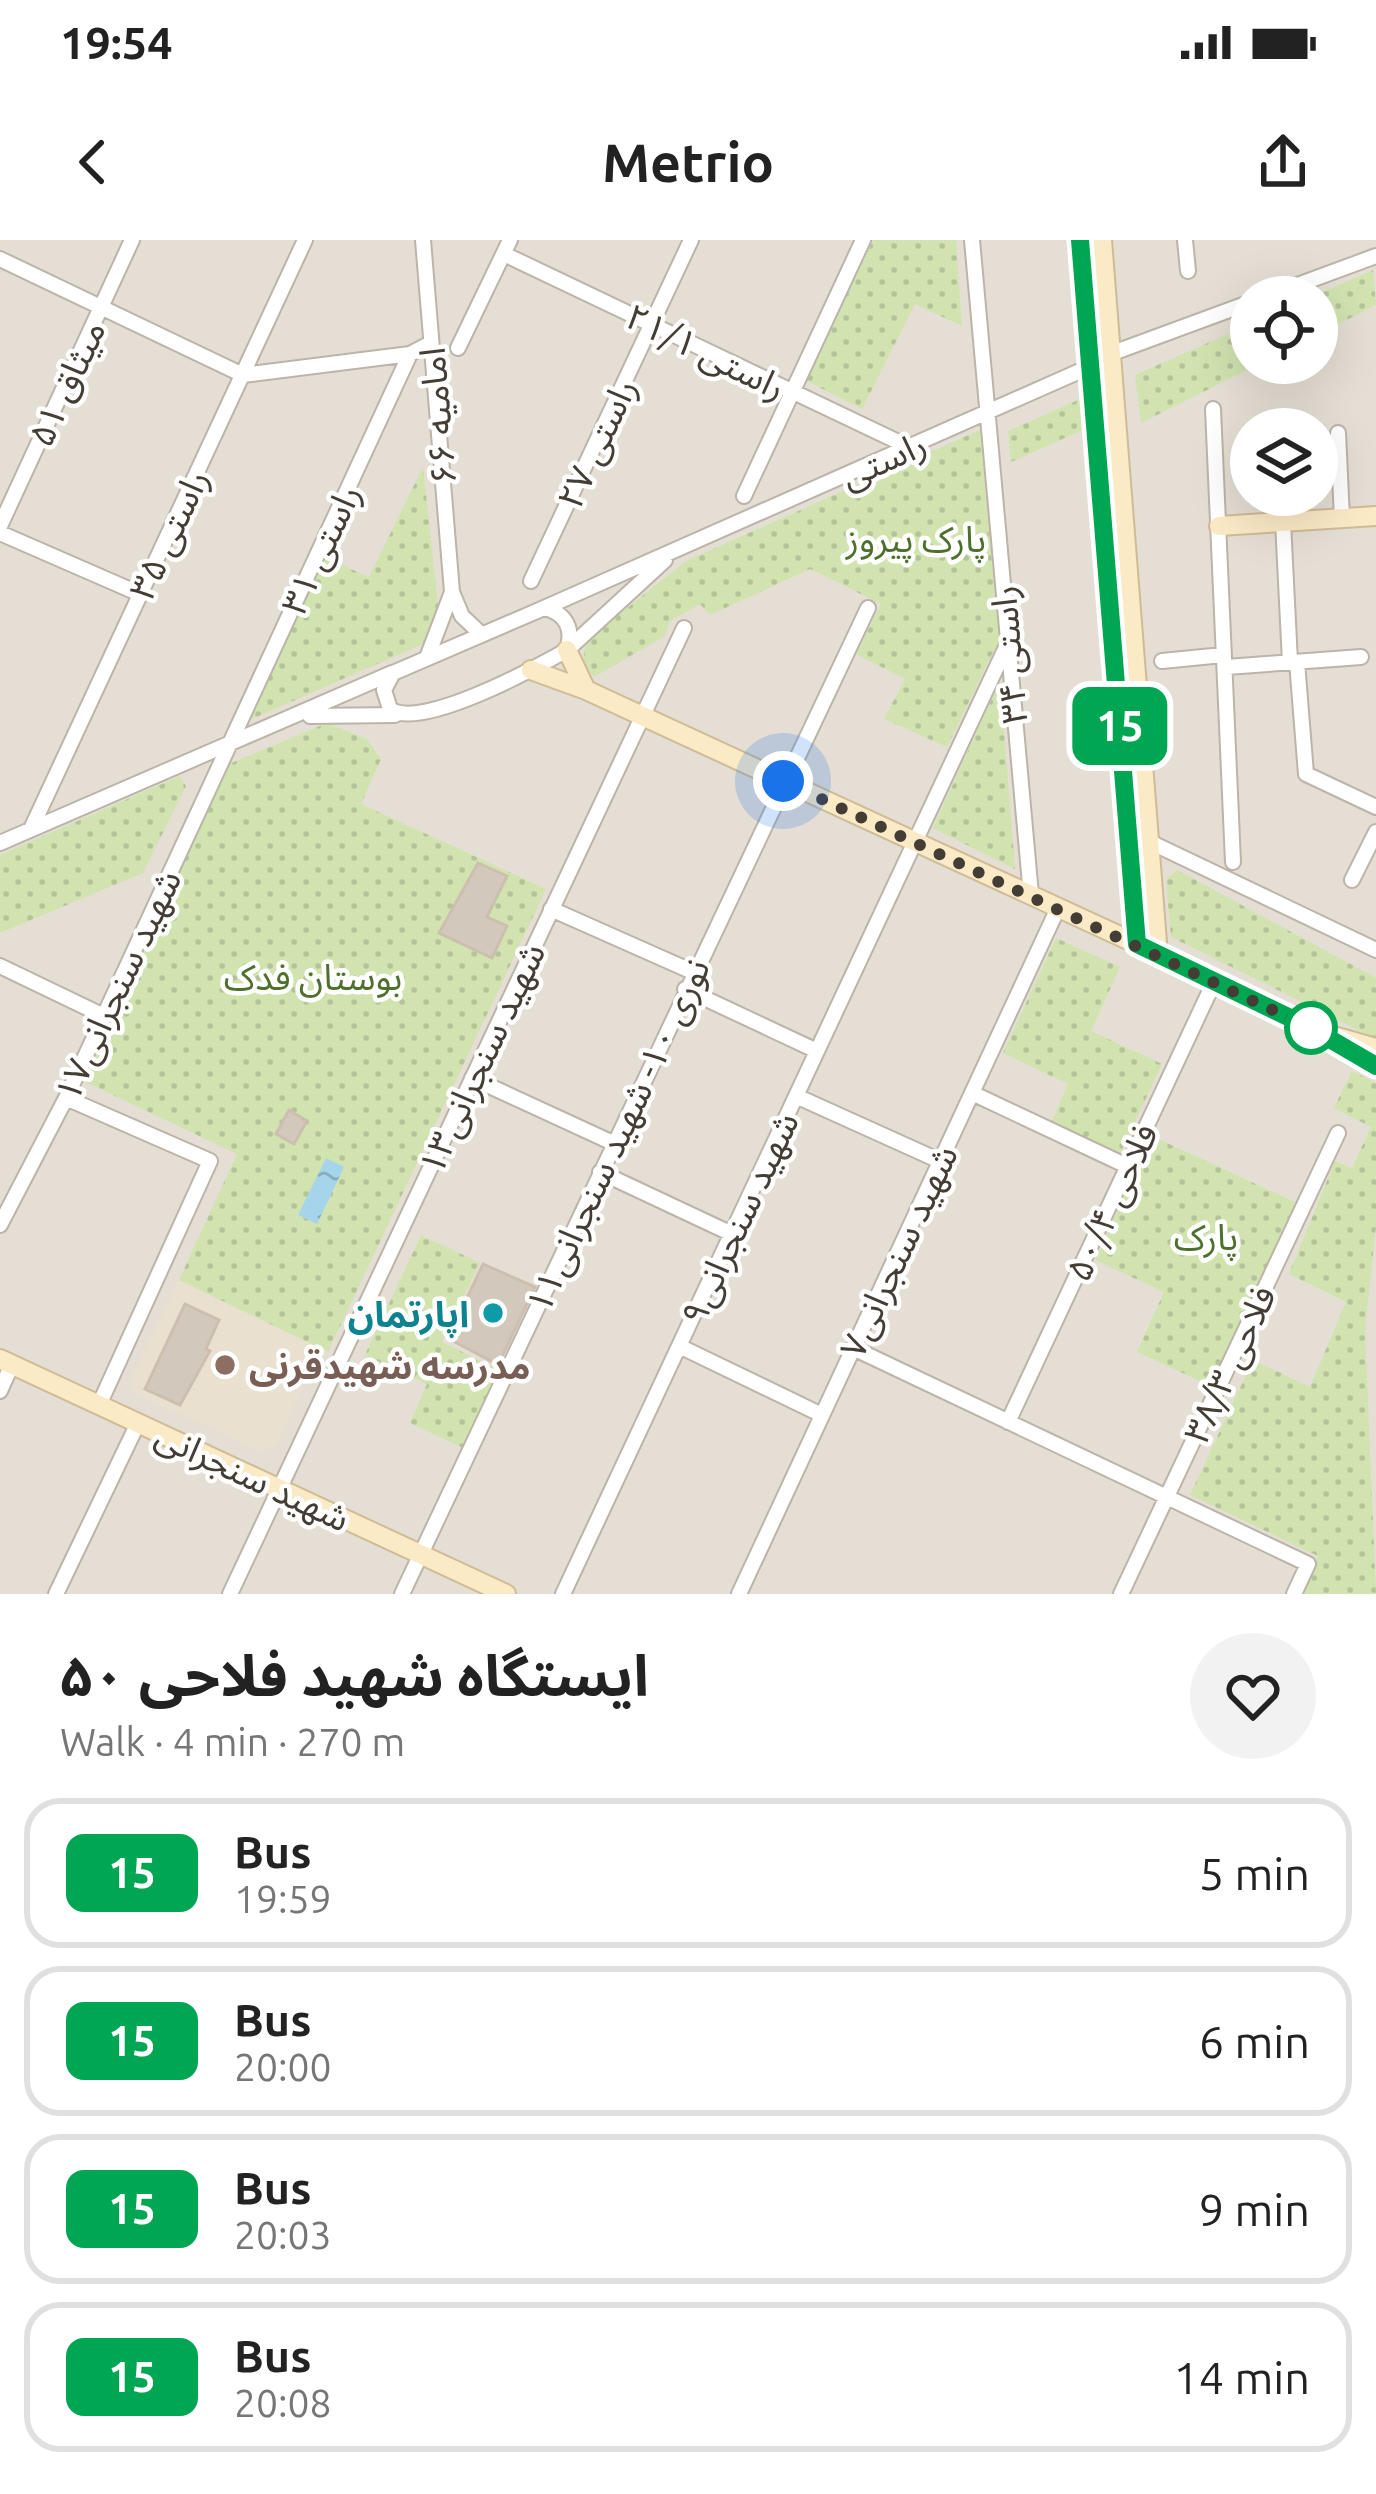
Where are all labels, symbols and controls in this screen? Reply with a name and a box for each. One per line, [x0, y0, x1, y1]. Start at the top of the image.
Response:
text: 19:54 [60, 17, 173, 68]
icon: back [60, 129, 126, 195]
icon: share [1250, 129, 1316, 195]
text: Metrio [602, 132, 774, 192]
map controls [1230, 276, 1338, 516]
button: locate [1230, 276, 1338, 384]
street label: راستی ۲۱/۱ [619, 295, 792, 409]
street label: میثاق ۵۱ [19, 314, 113, 452]
street label: امامیه ۶۶ [411, 346, 464, 486]
street label: راستی ۲۷ [548, 372, 646, 515]
button: layers [1230, 408, 1338, 516]
street label: راستی [834, 422, 933, 498]
street label: راستی ۳۵ [120, 463, 218, 606]
street label: راستی ۳۱ [272, 478, 370, 621]
park label: پارک پیروز [845, 518, 986, 563]
street label: راستی ۳۴ [982, 584, 1036, 726]
line badge: 15 [1066, 687, 1174, 765]
text: 15 [1096, 702, 1144, 749]
your location [753, 751, 813, 811]
street label: شهید سنجرانی۱۷ [46, 863, 190, 1108]
street label: شهید سنجرانی۱۳ [410, 936, 554, 1181]
street label: نوری ۱۰- شهید سنجرانی۱۱ [517, 952, 719, 1319]
park label: بوستان فدک [224, 956, 402, 999]
unlabelled marker [1286, 1003, 1336, 1053]
street label: شهید سنجرانی۹ [672, 1105, 808, 1332]
street label: فلاحی ۵۰/۴ [1057, 1117, 1166, 1288]
street label: شهید سنجرانی۷ [831, 1138, 967, 1365]
park label: پارک [1174, 1216, 1238, 1261]
street label: فلاحی ۳۸/۳ [1175, 1279, 1284, 1450]
place label: اپارتمان [348, 1293, 469, 1338]
marker: اپارتمان [480, 1300, 506, 1326]
place label: مدرسه شهیدقرنی [249, 1345, 530, 1388]
marker: مدرسه شهیدقرنی [212, 1352, 238, 1378]
street label: شهید سنجرانی [149, 1413, 356, 1541]
button: heart [1190, 1633, 1316, 1759]
text: ایستگاه شهید فلاحی ۵۰ [60, 1643, 649, 1707]
text: Walk · 4 min · 270 m [60, 1720, 405, 1763]
text: Bus [234, 1826, 311, 1877]
text: 5 min [1199, 1848, 1310, 1899]
text: 15 [108, 1849, 156, 1896]
text: 19:59 [234, 1877, 332, 1920]
text: Bus [234, 1994, 311, 2045]
text: 6 min [1199, 2016, 1310, 2067]
text: 15 [108, 2017, 156, 2064]
text: 20:00 [234, 2045, 332, 2088]
text: Bus [234, 2162, 311, 2213]
text: 9 min [1199, 2184, 1310, 2235]
text: 15 [108, 2185, 156, 2232]
text: 20:03 [234, 2213, 332, 2256]
text: Bus [234, 2330, 311, 2381]
text: 14 min [1173, 2352, 1310, 2403]
text: 15 [108, 2353, 156, 2400]
text: 20:08 [234, 2381, 332, 2424]

